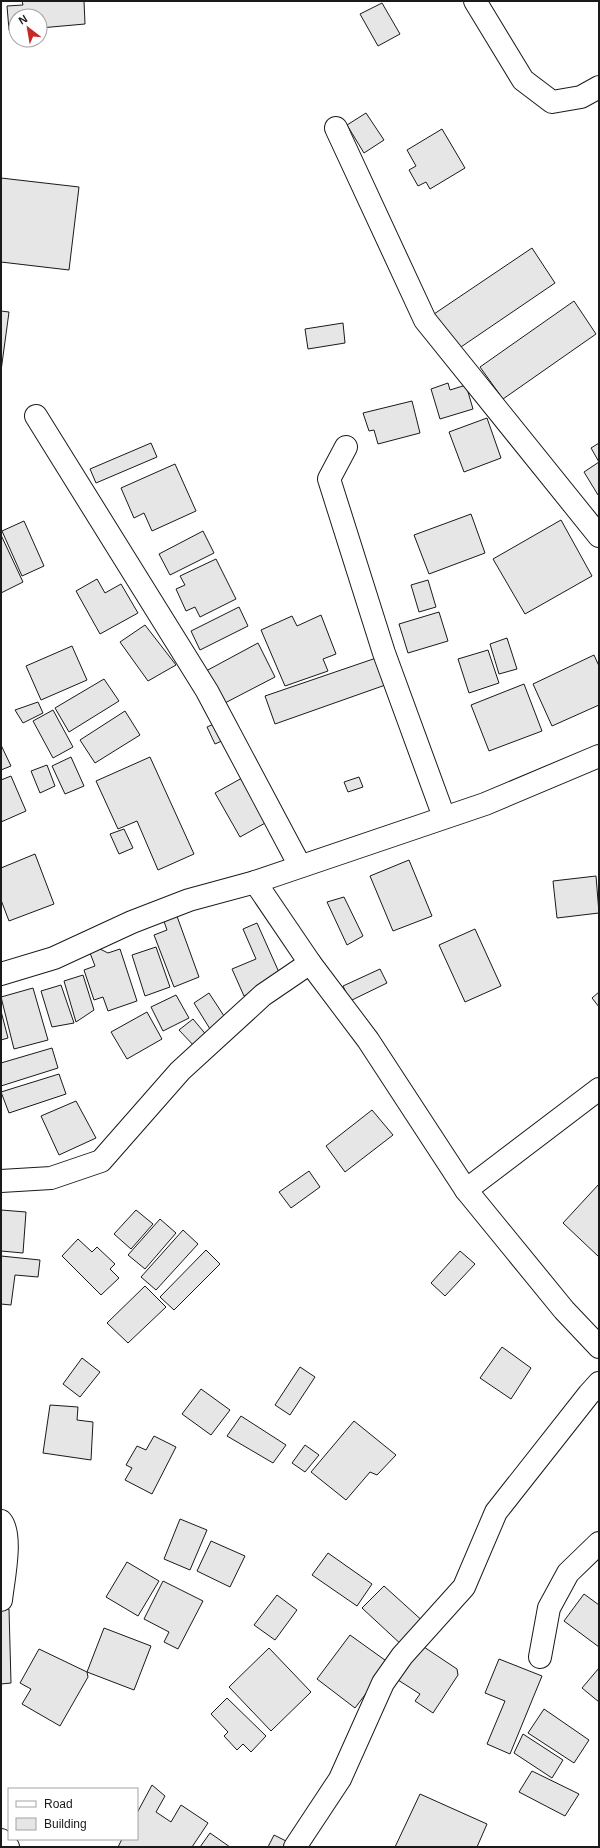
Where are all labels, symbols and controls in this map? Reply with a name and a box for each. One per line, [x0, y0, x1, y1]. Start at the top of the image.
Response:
north arrow [8, 8, 48, 48]
text: N [16, 12, 29, 27]
legend [8, 1788, 138, 1840]
text: Road [44, 1797, 73, 1811]
text: Building [44, 1817, 87, 1831]

